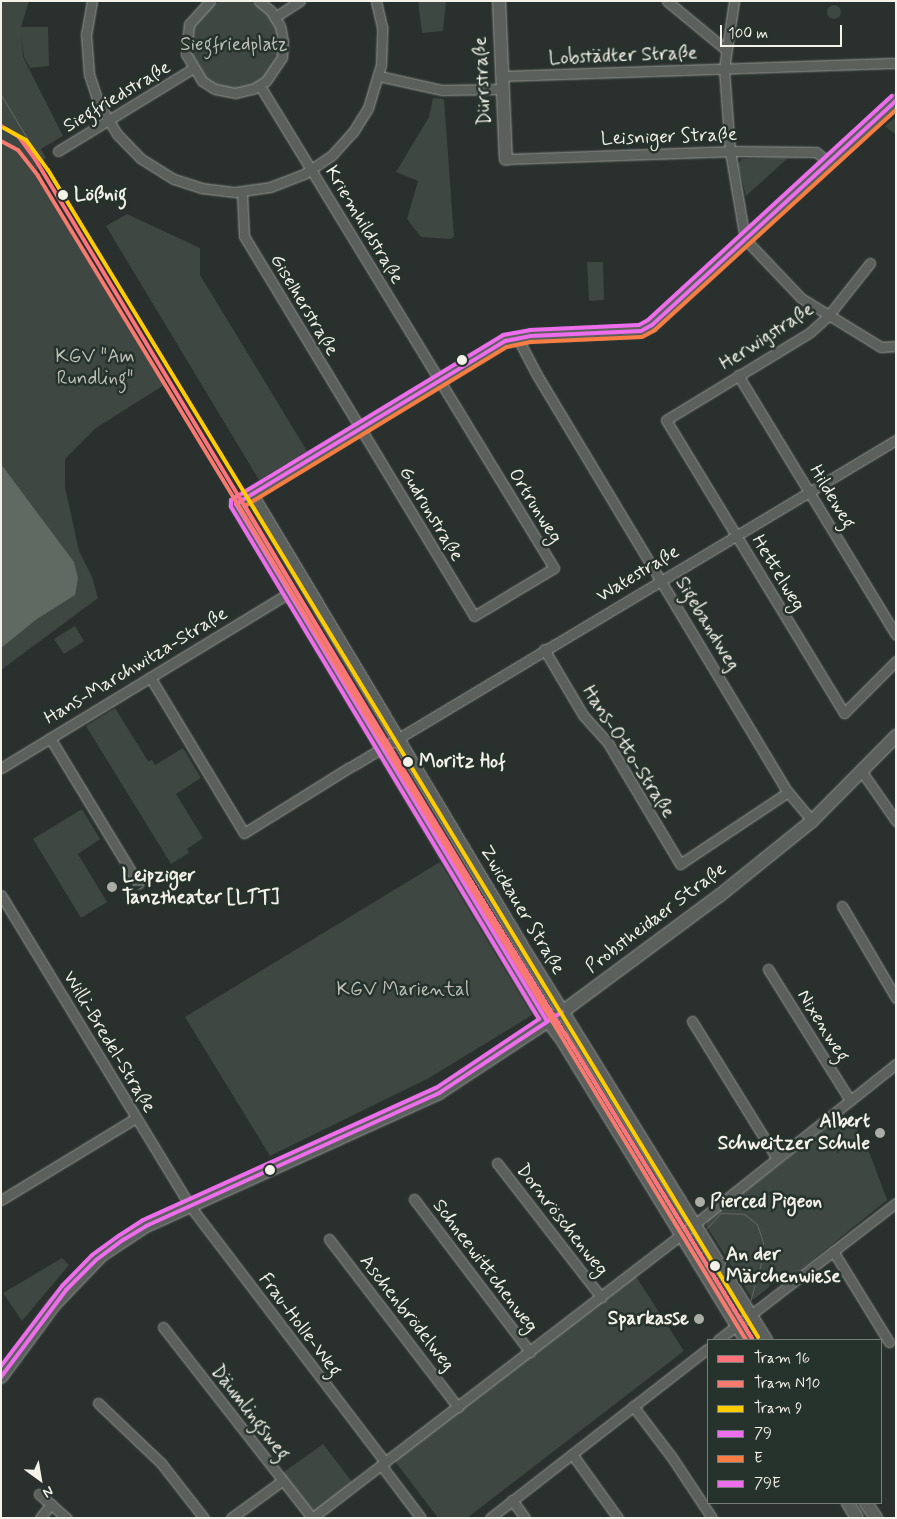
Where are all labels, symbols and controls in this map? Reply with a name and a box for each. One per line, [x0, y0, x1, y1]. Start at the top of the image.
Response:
scale bar [722, 15, 844, 47]
text: 100 m [728, 24, 768, 44]
park label: Siegfriedplatz [180, 34, 288, 56]
street label: Dürrstraße [469, 36, 497, 126]
street label: Lobstädter Straße [548, 42, 698, 70]
street label: Siegfriedstraße [59, 56, 175, 138]
street label: Leisniger Straße [601, 123, 737, 151]
street label: Kriemhildstraße [320, 162, 408, 288]
place label: Lößnig [74, 184, 127, 206]
marker: Lößnig [56, 188, 70, 202]
street label: Giselherstraße [265, 250, 343, 360]
street label: Herwigstraße [716, 298, 818, 376]
park label: KGV "Am Rundling" [55, 346, 135, 390]
unlabelled marker [457, 355, 467, 365]
street label: Hildeweg [804, 461, 860, 533]
street label: Gudrunstraße [394, 463, 468, 565]
street label: Ortrunweg [503, 464, 567, 548]
street label: Hettelweg [746, 531, 810, 615]
street label: Watestraße [592, 540, 684, 608]
street label: Sigebandweg [670, 573, 744, 675]
street label: Hans-Marchwitza-Straße [40, 602, 232, 730]
street label: Hans-Otto-Straße [577, 682, 679, 822]
place label: Moritz Hof [419, 751, 508, 773]
marker: Moritz Hof [401, 755, 415, 769]
street label: Zwickauer Straße [475, 841, 569, 979]
street label: Probstheidaer Straße [582, 859, 730, 977]
place label: Leipziger Tanztheater [LTT] [122, 865, 279, 909]
marker: Leipziger Tanztheater [LTT] [106, 881, 118, 893]
street label: Willi-Bredel-Straße [58, 967, 160, 1117]
park label: KGV Mariental [337, 979, 469, 1001]
street label: Nixenweg [792, 986, 854, 1066]
place label: Albert Schweitzer Schule [718, 1111, 870, 1155]
marker: Albert Schweitzer Schule [874, 1127, 886, 1139]
street label: Dornröschenweg [511, 1159, 613, 1281]
unlabelled marker [265, 1165, 275, 1175]
place label: Pierced Pigeon [710, 1191, 826, 1213]
street label: Schneewittchenweg [427, 1195, 543, 1337]
marker: Pierced Pigeon [694, 1196, 706, 1208]
place label: An der Märchenwiese [726, 1244, 841, 1288]
street label: Aschenbrödelweg [355, 1250, 459, 1376]
marker: An der Märchenwiese [708, 1259, 722, 1273]
street label: Frau-Holle-Weg [254, 1269, 346, 1381]
place label: Sparkasse [608, 1308, 689, 1330]
marker: Sparkasse [693, 1313, 705, 1325]
legend [707, 1339, 882, 1504]
text: Tram 16 [754, 1349, 810, 1369]
street label: Däumlingsweg [206, 1361, 294, 1465]
text: Tram N10 [754, 1374, 820, 1394]
text: Tram 9 [754, 1399, 802, 1419]
text: 79 [754, 1424, 772, 1444]
text: E [754, 1449, 763, 1469]
north arrow [15, 1454, 65, 1504]
text: 79E [754, 1474, 781, 1494]
text: N [39, 1482, 57, 1502]

